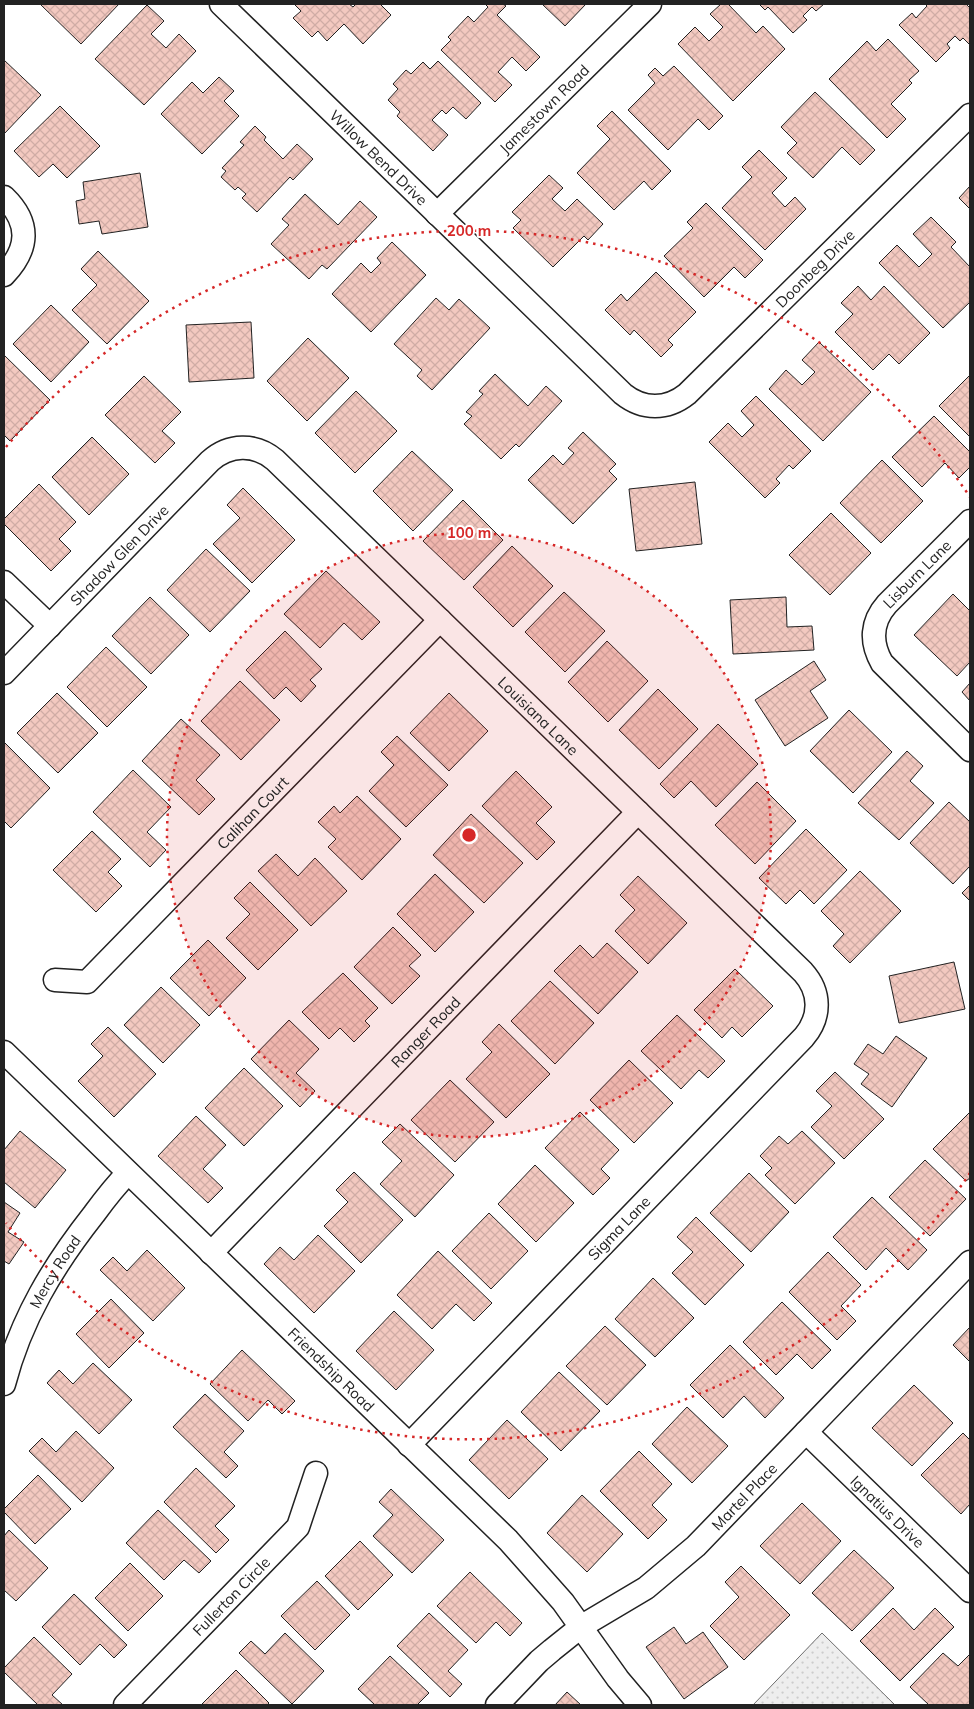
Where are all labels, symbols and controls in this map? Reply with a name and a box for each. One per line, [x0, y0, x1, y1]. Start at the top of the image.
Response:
street label: Jamestown Road [495, 60, 593, 157]
street label: Willow Bend Drive [326, 105, 432, 209]
text: 200 m [447, 221, 491, 240]
street label: Doonbeg Drive [771, 225, 858, 311]
street label: Shadow Glen Drive [66, 500, 172, 609]
text: 100 m [447, 523, 491, 542]
street label: Lisburn Lane [879, 536, 955, 612]
street label: Louisiana Lane [494, 672, 583, 759]
street label: Calihan Court [213, 772, 292, 853]
centre of rings [460, 826, 478, 844]
street label: Ranger Road [387, 992, 464, 1071]
street label: Sigma Lane [584, 1192, 654, 1264]
street label: Mercy Road [25, 1231, 84, 1311]
street label: Friendship Road [284, 1323, 379, 1415]
street label: Martel Place [707, 1459, 781, 1534]
street label: Ignatius Drive [847, 1471, 929, 1552]
street label: Fullerton Circle [188, 1552, 274, 1640]

